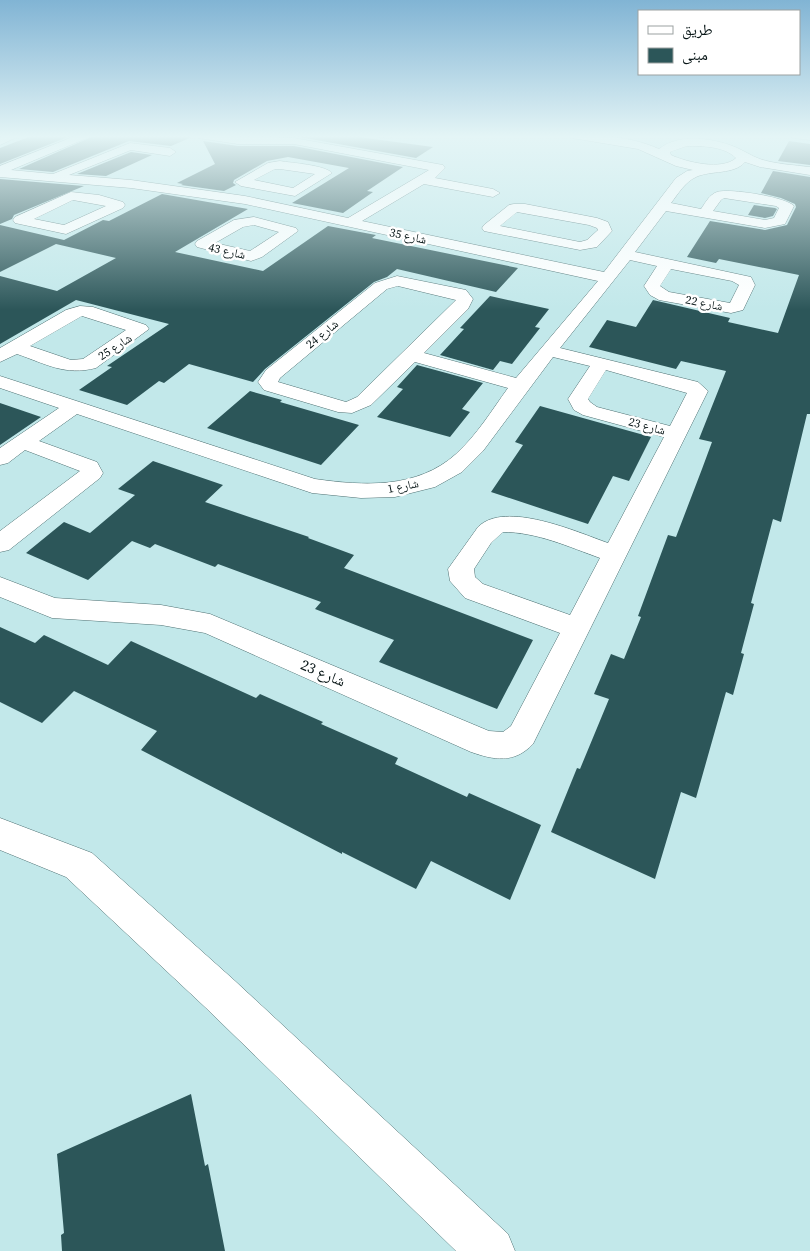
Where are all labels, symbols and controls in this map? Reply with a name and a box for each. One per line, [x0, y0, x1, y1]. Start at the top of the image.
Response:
legend [638, 10, 800, 75]
text: طريق [682, 19, 713, 40]
text: مبنى [682, 44, 708, 65]
street label: شارع 35 [388, 224, 428, 248]
street label: شارع 43 [207, 239, 247, 263]
street label: شارع 22 [684, 292, 724, 314]
street label: شارع 24 [302, 316, 342, 352]
street label: شارع 25 [95, 330, 135, 364]
street label: شارع 23 [627, 413, 667, 439]
street label: شارع 1 [386, 475, 420, 497]
street label: شارع 23 [297, 654, 349, 691]

